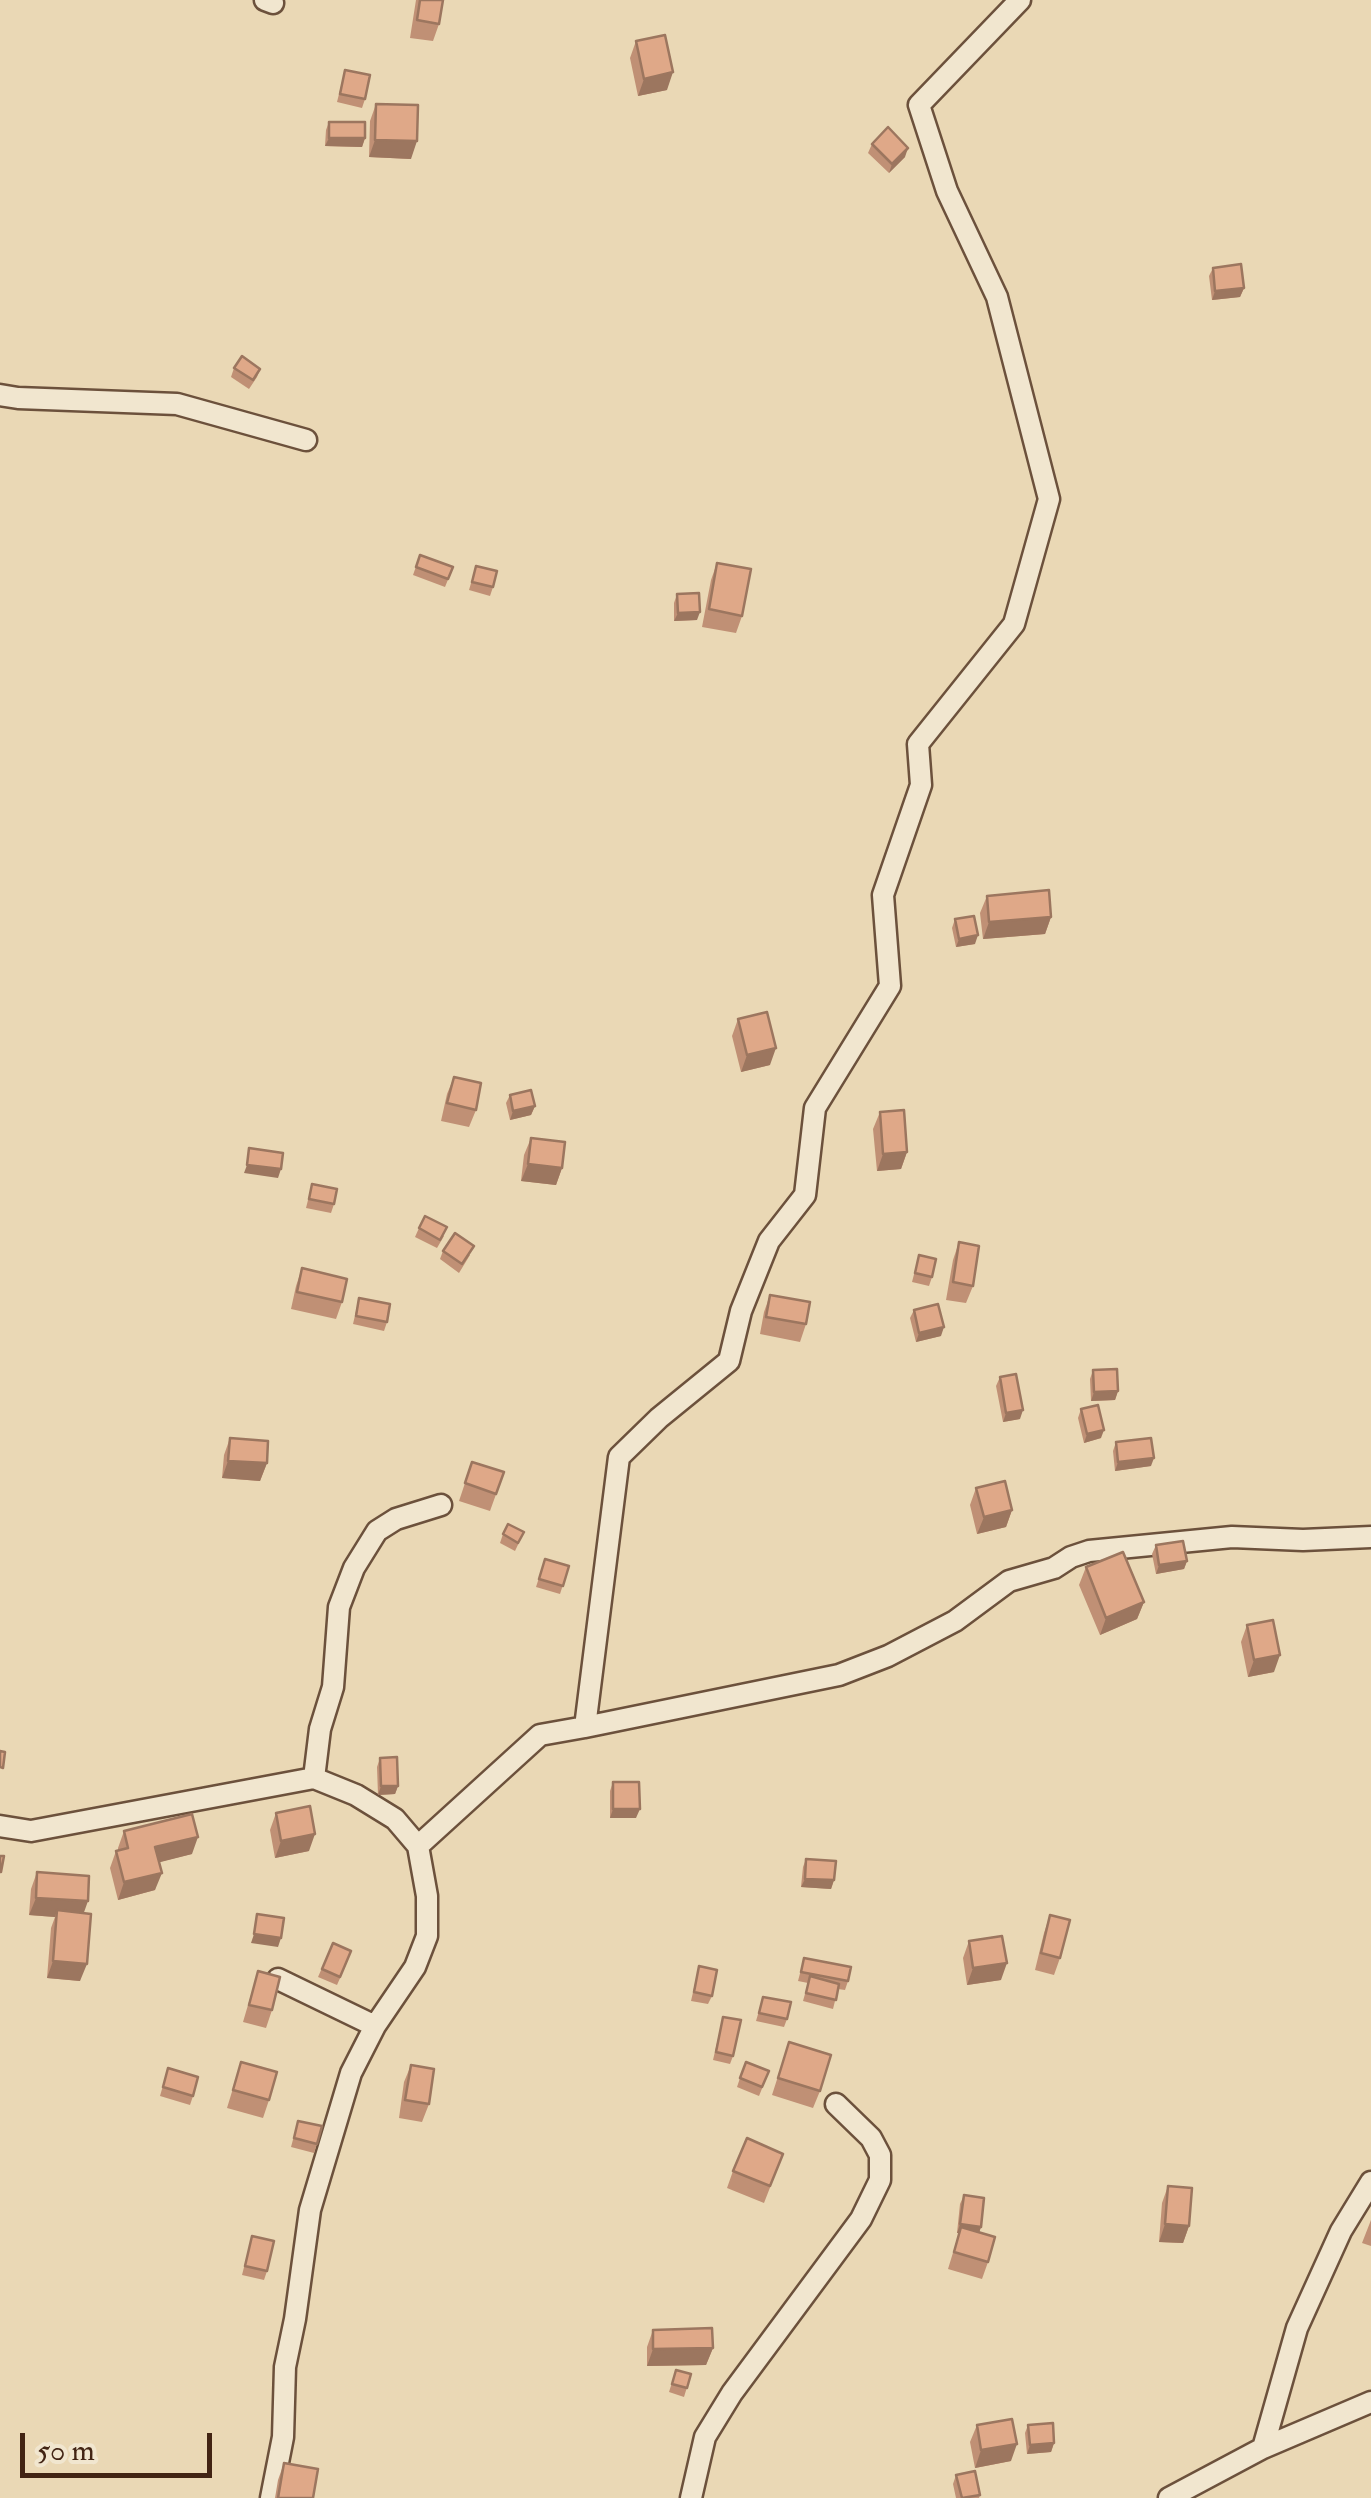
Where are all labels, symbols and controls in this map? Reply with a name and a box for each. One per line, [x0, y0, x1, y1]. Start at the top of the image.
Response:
scale bar [25, 2413, 218, 2475]
text: 50 m [37, 2432, 95, 2469]

